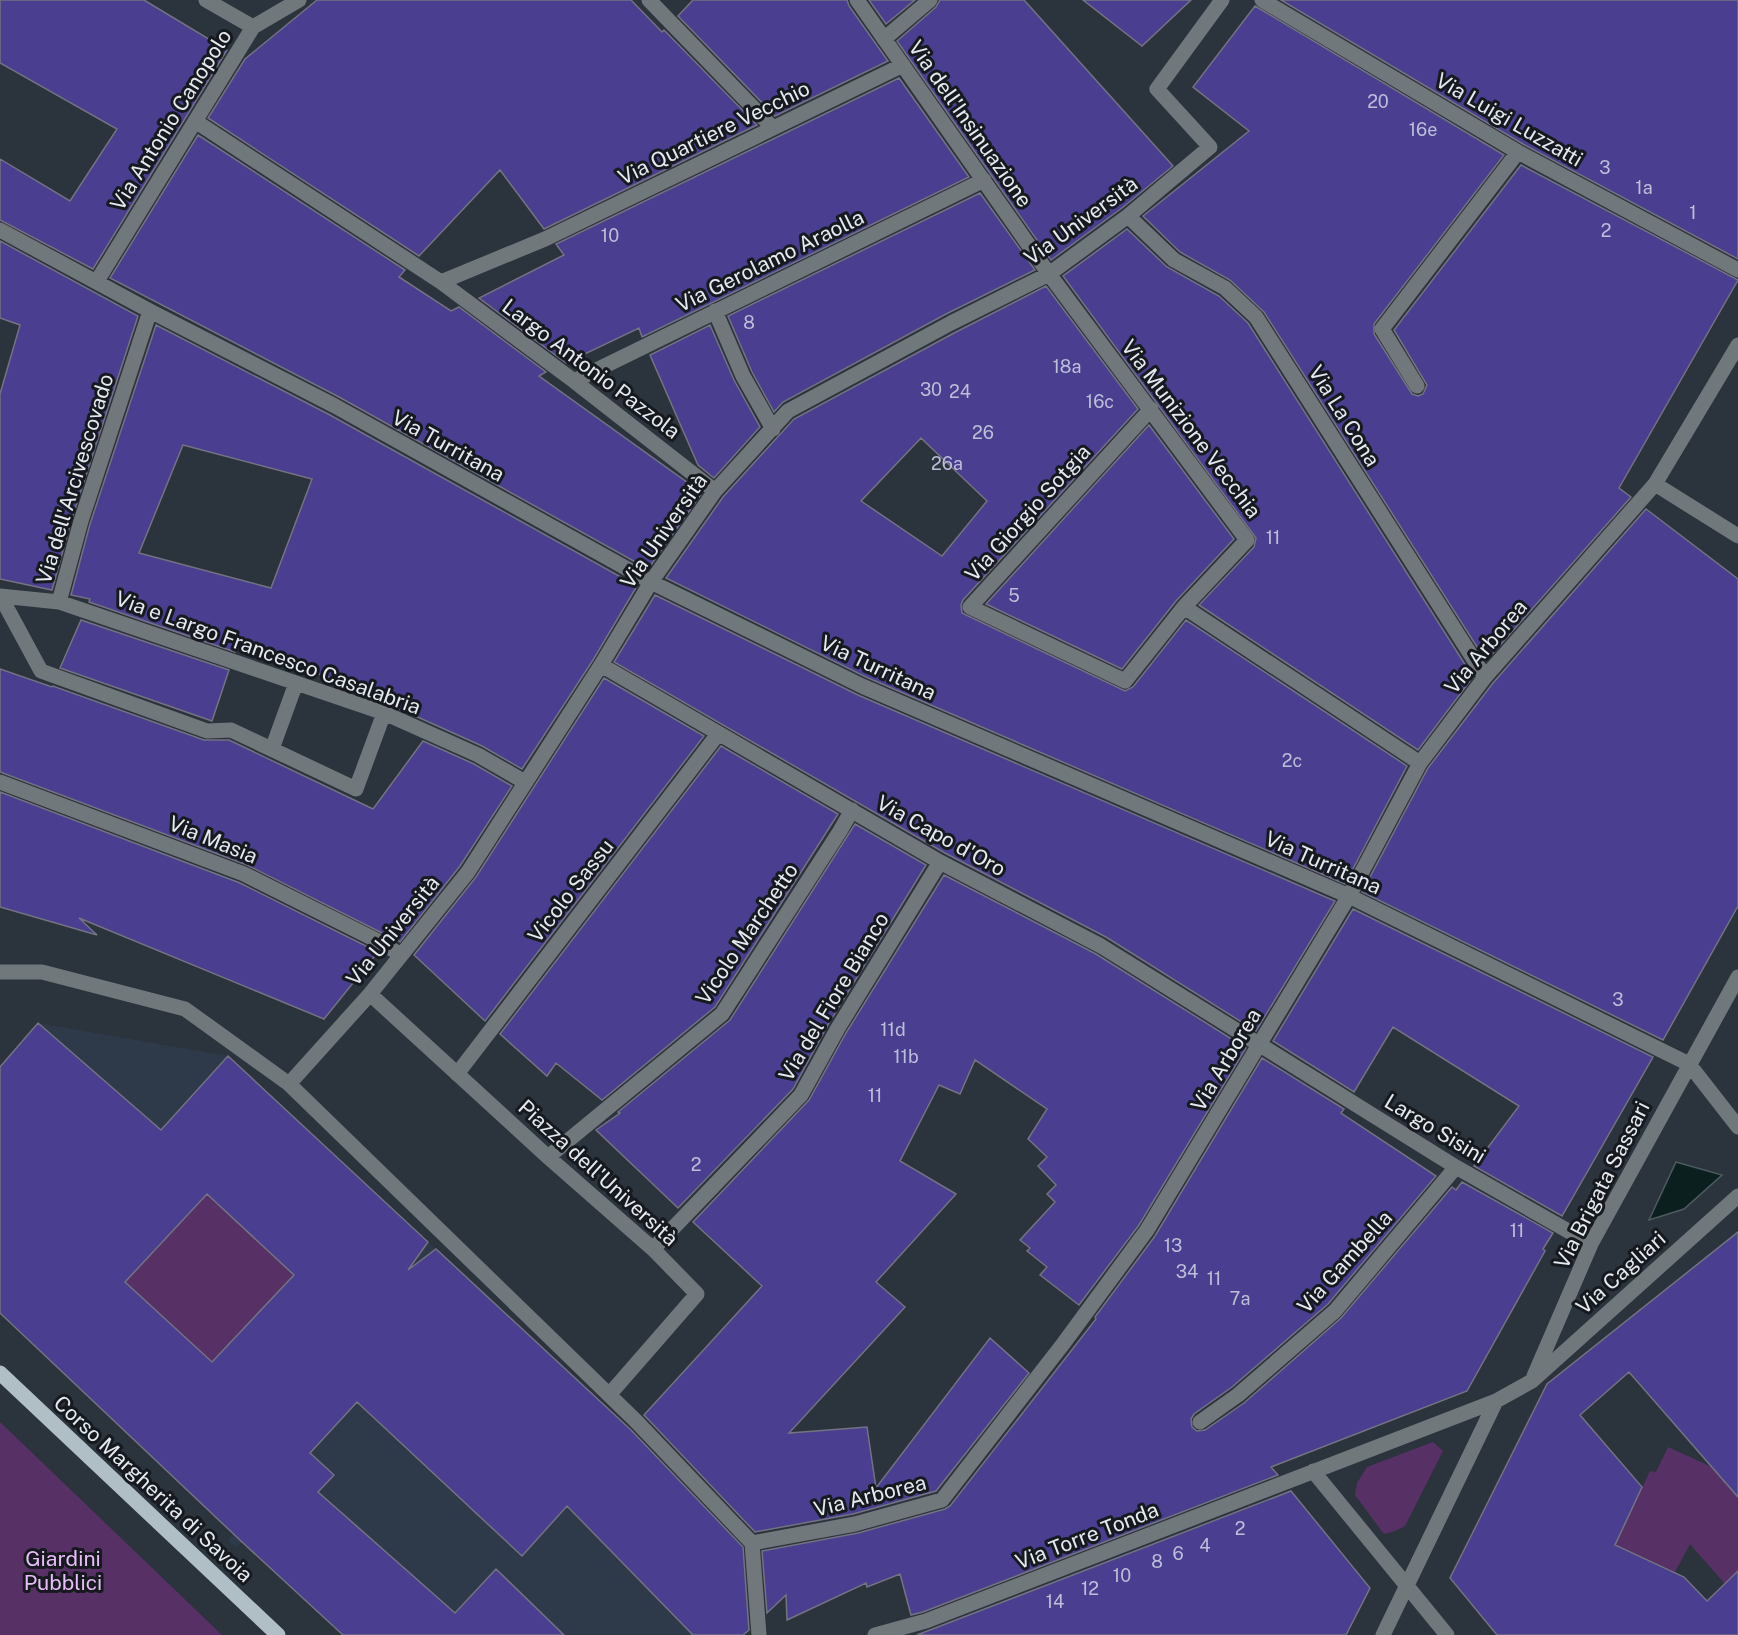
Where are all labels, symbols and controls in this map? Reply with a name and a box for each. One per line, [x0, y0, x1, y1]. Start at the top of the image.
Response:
street label: Via Antonio Canopolo [105, 25, 236, 215]
street label: Via dell'Insinuazione [903, 36, 1037, 212]
street label: Via Luigi Luzzatti [1431, 67, 1587, 172]
street label: Via Quartiere Vecchio [614, 75, 814, 190]
house number: 20 [1367, 91, 1389, 112]
house number: 16e [1409, 119, 1437, 140]
house number: 3 [1599, 157, 1611, 178]
street label: Via Università [1019, 171, 1142, 270]
house number: 1a [1635, 177, 1653, 198]
house number: 1 [1689, 202, 1697, 223]
street label: Via Gerolamo Araolla [672, 204, 868, 317]
house number: 2 [1601, 220, 1611, 241]
house number: 10 [601, 225, 619, 246]
street label: Largo Antonio Pazzola [497, 294, 685, 444]
house number: 8 [743, 312, 755, 333]
street label: Via Munizione Vecchia [1116, 335, 1267, 523]
house number: 18a [1053, 356, 1081, 377]
street label: Via La Cona [1303, 361, 1385, 471]
street label: Via dell'Arcivescovado [31, 371, 118, 587]
house number: 30 [920, 379, 942, 400]
house number: 24 [949, 381, 971, 402]
house number: 16c [1086, 391, 1114, 412]
street label: Via Turritana [388, 404, 509, 487]
house number: 26 [972, 422, 994, 443]
street label: Via Giorgio Sotgia [960, 439, 1096, 586]
house number: 26a [931, 453, 963, 474]
street label: Via Università [615, 469, 712, 593]
house number: 11 [1266, 527, 1280, 548]
house number: 5 [1008, 585, 1020, 606]
street label: Via e Largo Francesco Casalabria [112, 586, 424, 720]
street label: Via Arborea [1439, 595, 1532, 699]
street label: Via Turritana [816, 630, 940, 705]
house number: 2c [1282, 750, 1302, 771]
street label: Via Capo d'Oro [872, 790, 1010, 881]
street label: Via Masia [165, 810, 261, 869]
street label: Via Turritana [1261, 826, 1385, 899]
street label: Vicolo Sassu [523, 834, 619, 947]
street label: Vicolo Marchetto [690, 858, 803, 1009]
street label: Via Università [341, 871, 445, 991]
street label: Via del Fiore Bianco [773, 908, 894, 1086]
house number: 3 [1612, 989, 1624, 1010]
street label: Via Arborea [1185, 1004, 1266, 1115]
house number: 11d [880, 1019, 906, 1040]
house number: 11b [893, 1046, 919, 1067]
house number: 11 [868, 1085, 882, 1106]
street label: Largo Sisini [1380, 1089, 1490, 1168]
street label: Piazza dell'Università [513, 1094, 683, 1251]
street label: Via Brigata Sassari [1549, 1097, 1654, 1272]
house number: 2 [691, 1154, 701, 1175]
street label: Via Gambella [1292, 1205, 1397, 1318]
house number: 11 [1510, 1220, 1524, 1241]
street label: Via Cagliari [1571, 1226, 1670, 1319]
house number: 13 [1164, 1235, 1182, 1256]
house number: 34 [1176, 1261, 1198, 1282]
house number: 11 [1207, 1268, 1221, 1289]
house number: 7a [1230, 1288, 1250, 1309]
street label: Corso Margherita di Savoia [49, 1390, 258, 1587]
street label: Via Arborea [811, 1469, 929, 1522]
street label: Via Torre Tonda [1012, 1497, 1162, 1574]
house number: 2 [1235, 1518, 1245, 1539]
house number: 4 [1199, 1535, 1211, 1556]
house number: 6 [1172, 1543, 1184, 1564]
park label: Giardini Pubblici [24, 1546, 102, 1595]
house number: 8 [1151, 1551, 1163, 1572]
house number: 10 [1113, 1565, 1131, 1586]
house number: 12 [1081, 1578, 1099, 1599]
house number: 14 [1046, 1591, 1064, 1612]

